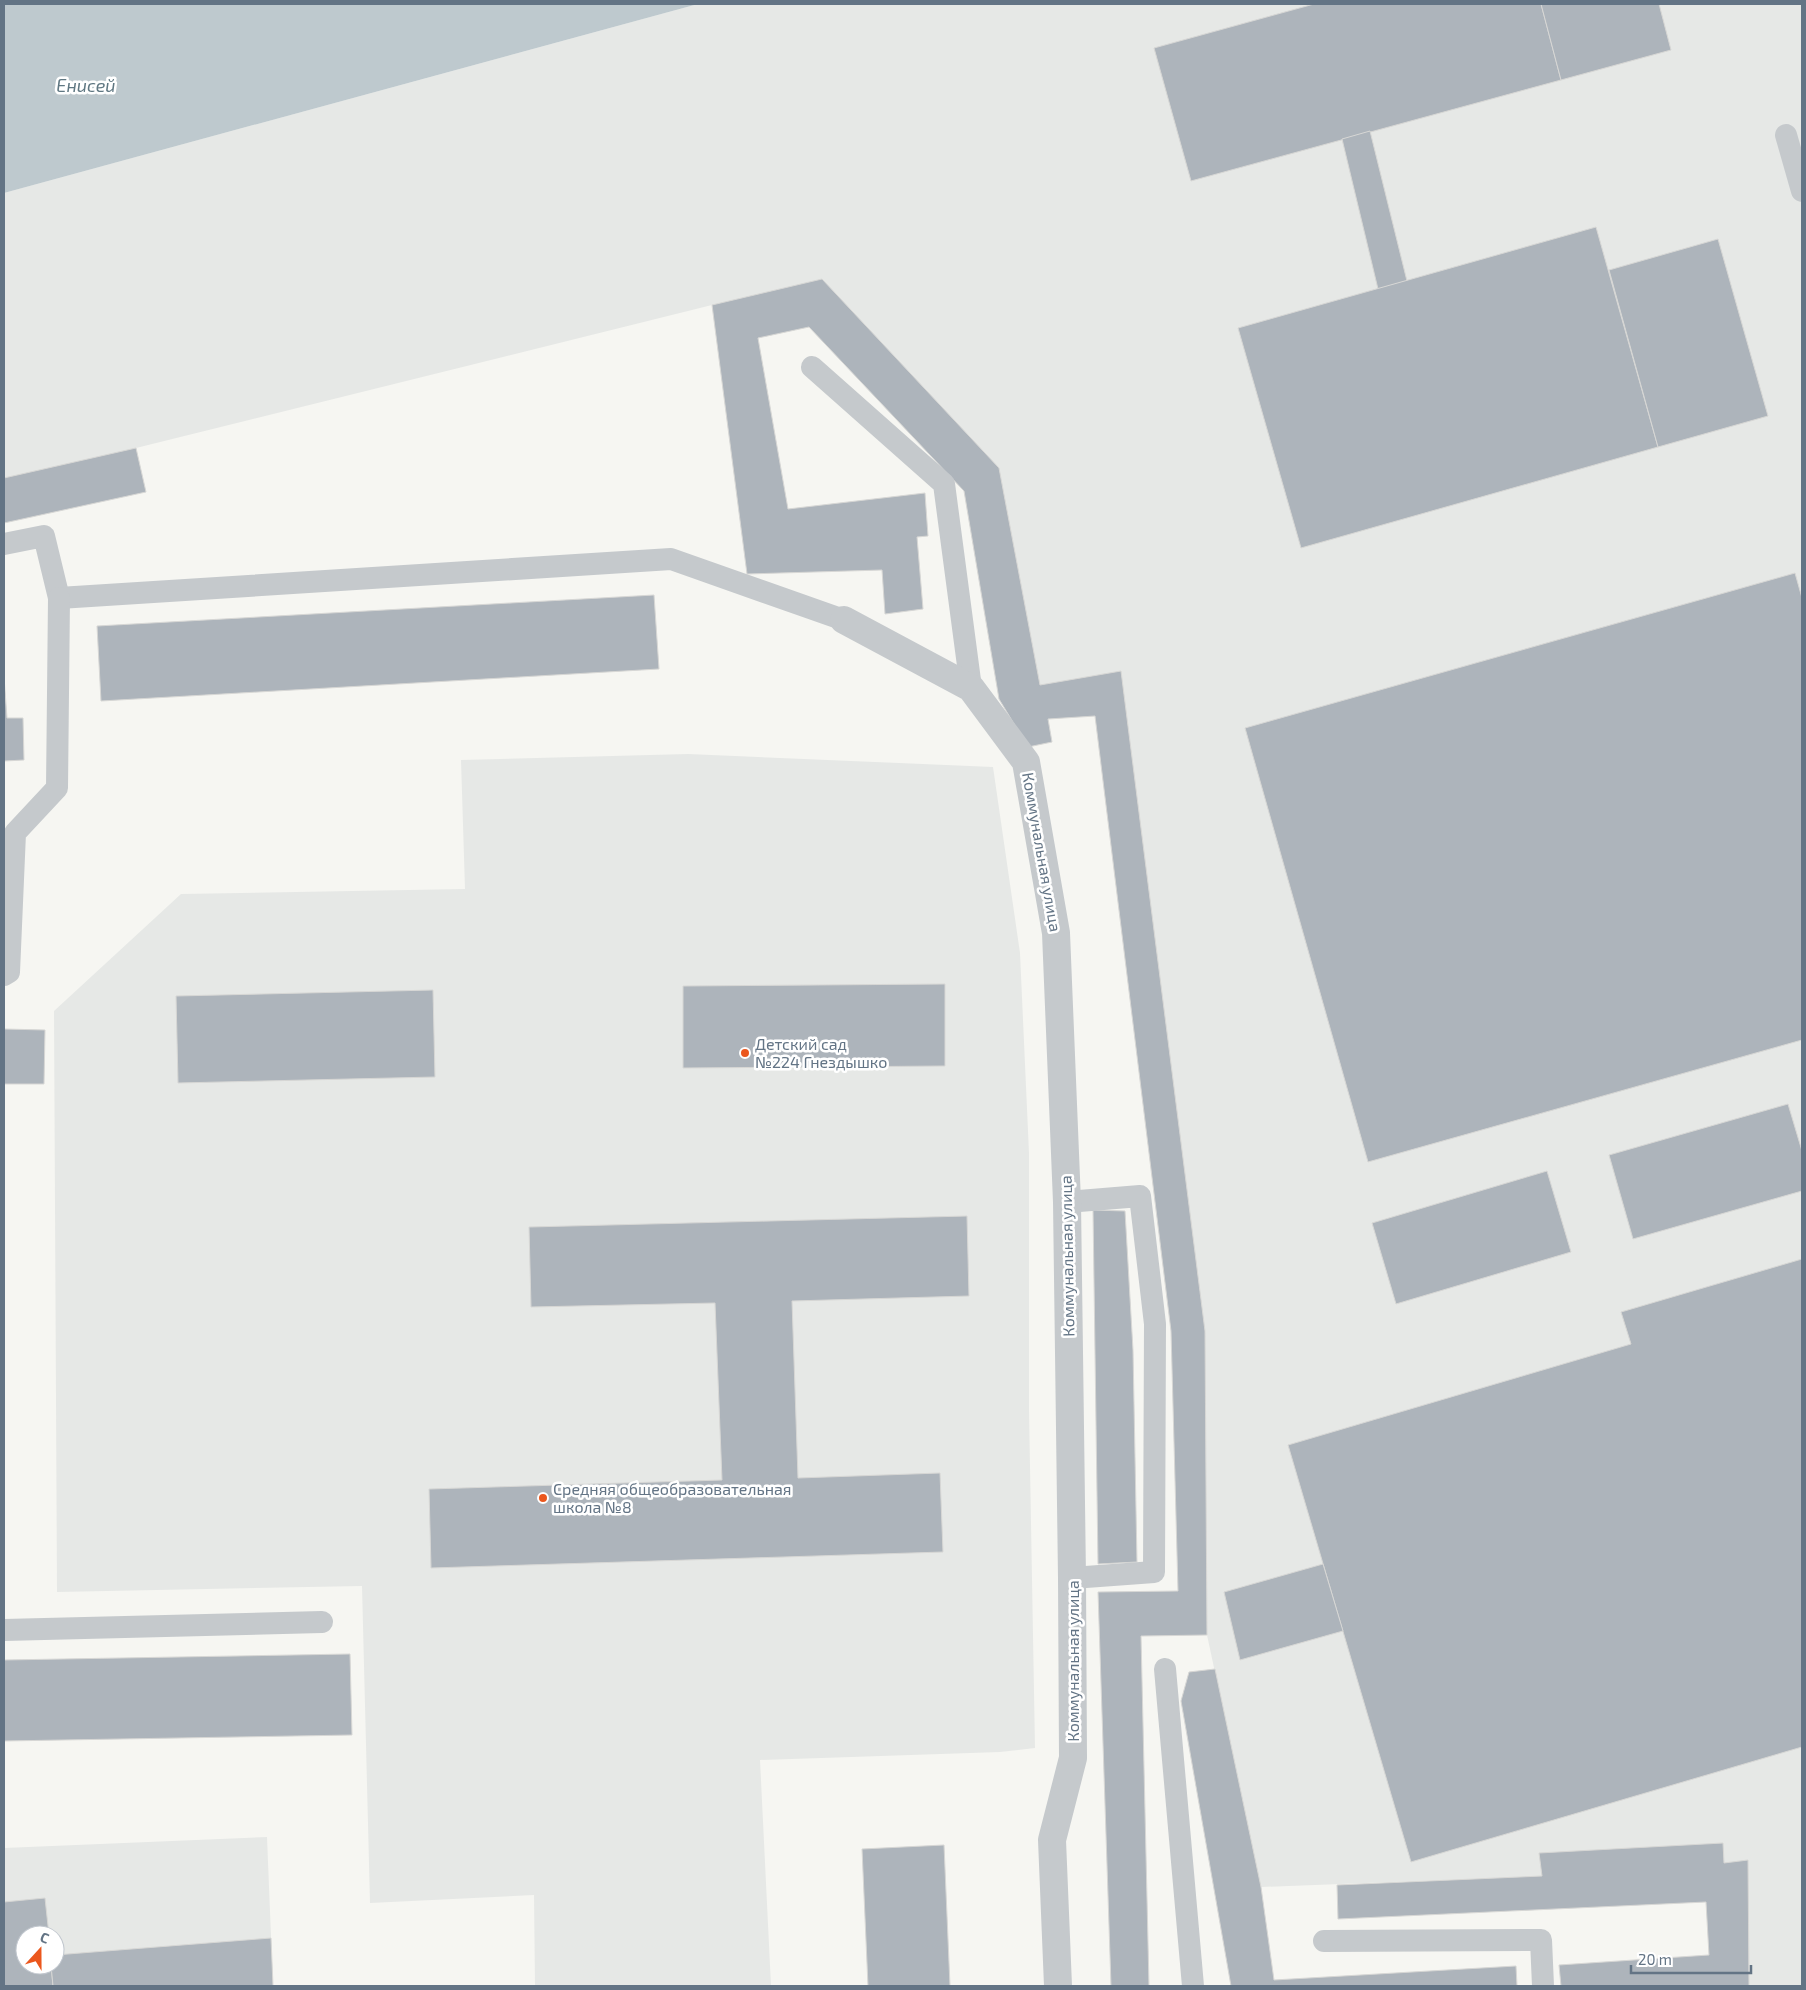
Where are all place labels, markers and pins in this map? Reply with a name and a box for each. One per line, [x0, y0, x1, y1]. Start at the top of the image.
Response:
place label: Детский сад №224 Гнездышко [755, 1034, 887, 1071]
marker: Детский сад №224 Гнездышко [739, 1047, 751, 1059]
place label: Средняя общеобразовательная школа №8 [553, 1479, 791, 1516]
marker: Средняя общеобразовательная школа №8 [537, 1492, 549, 1504]

